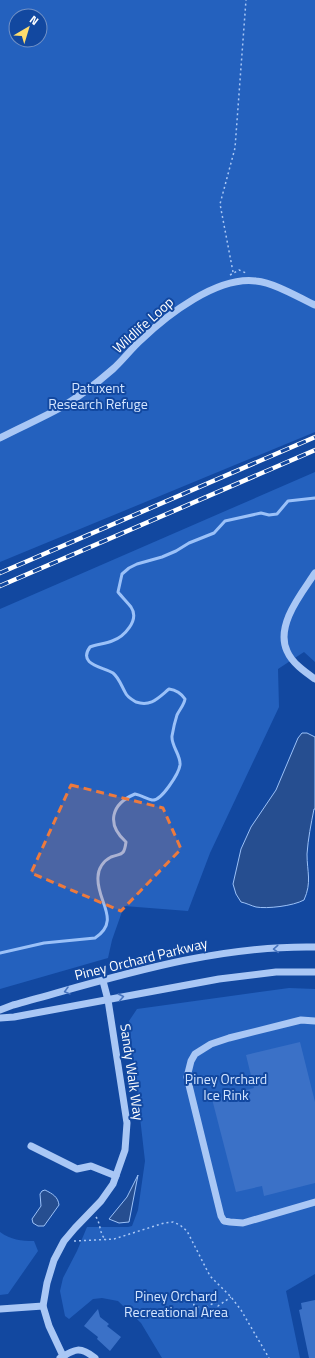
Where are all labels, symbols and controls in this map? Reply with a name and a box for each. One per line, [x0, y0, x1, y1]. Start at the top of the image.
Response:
north arrow [8, 8, 48, 48]
text: N [26, 11, 42, 29]
street label: Wildlife Loop [107, 291, 178, 358]
park label: Patuxent Research Refuge [48, 377, 148, 414]
street label: Piney Orchard Parkway [72, 932, 210, 985]
one-way arrow [273, 944, 279, 953]
one-way arrow [64, 986, 70, 994]
one-way arrow [118, 993, 124, 1002]
street label: Sandy Walk Way [115, 1022, 150, 1122]
park label: Piney Orchard Ice Rink [185, 1068, 267, 1105]
park label: Piney Orchard Recreational Area [124, 1285, 228, 1322]

